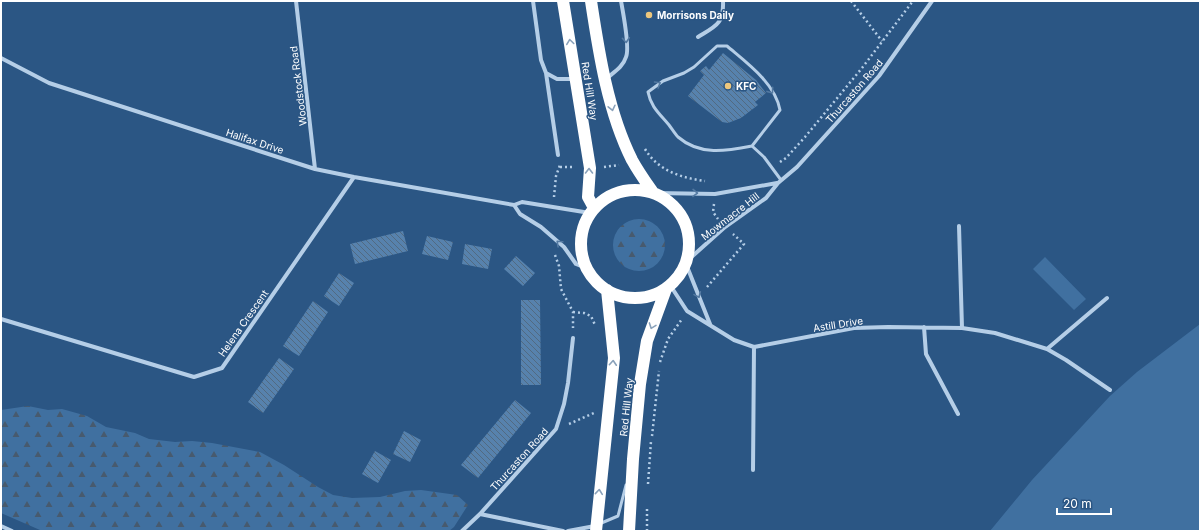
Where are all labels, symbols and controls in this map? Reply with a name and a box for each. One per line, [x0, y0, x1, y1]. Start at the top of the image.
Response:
place label: Morrisons Daily [657, 9, 734, 22]
marker: Morrisons Daily [644, 10, 654, 20]
one-way arrow [622, 37, 631, 43]
one-way arrow [566, 39, 575, 45]
street label: Woodstock Road [287, 46, 309, 126]
street label: Thurcaston Road [823, 57, 885, 125]
street label: Red Hill Way [579, 61, 601, 121]
place label: KFC [736, 80, 756, 92]
one-way arrow [654, 81, 661, 89]
marker: KFC [723, 81, 733, 91]
one-way arrow [766, 86, 773, 93]
one-way arrow [607, 104, 616, 111]
street label: Halifax Drive [225, 126, 286, 156]
one-way arrow [585, 168, 593, 174]
one-way arrow [692, 189, 698, 198]
street label: Mowmacre Hill [699, 190, 761, 242]
one-way arrow [556, 240, 563, 247]
street label: Helena Crescent [216, 287, 271, 359]
one-way arrow [693, 290, 701, 298]
street label: Astill Drive [812, 314, 864, 334]
one-way arrow [649, 322, 657, 329]
one-way arrow [609, 360, 617, 366]
street label: Red Hill Way [617, 377, 635, 437]
street label: Thurcaston Road [488, 425, 550, 493]
one-way arrow [594, 489, 603, 495]
scale bar [1057, 490, 1111, 516]
text: 20 m [1063, 496, 1092, 511]

